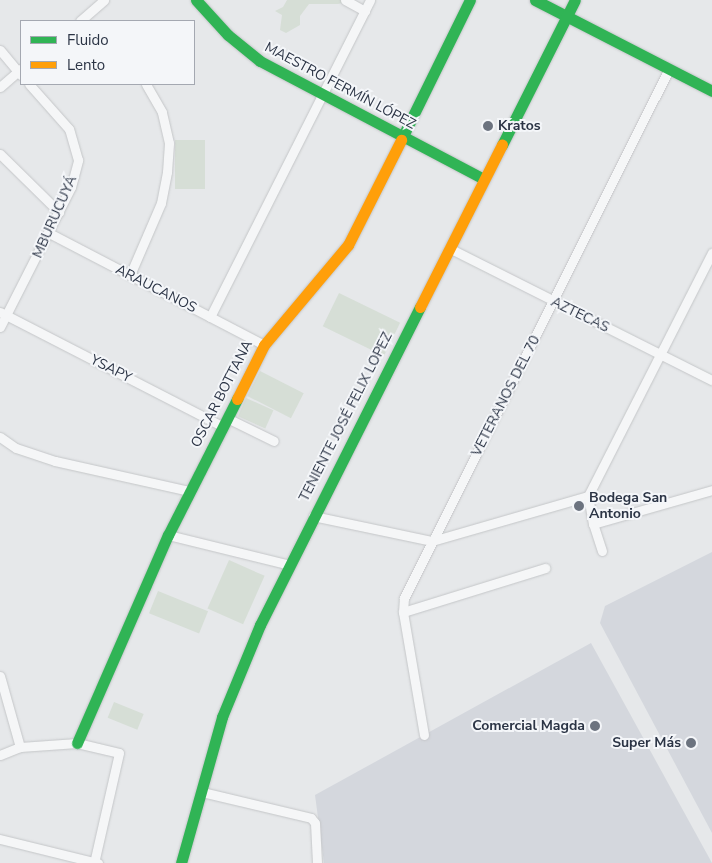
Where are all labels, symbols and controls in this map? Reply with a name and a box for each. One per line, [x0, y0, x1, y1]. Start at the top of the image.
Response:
legend [20, 20, 195, 85]
text: Fluido [67, 30, 109, 50]
street label: MAESTRO FERMÍN LÓPEZ [262, 39, 418, 133]
text: Lento [67, 55, 105, 75]
place label: Kratos [498, 118, 541, 134]
marker: Kratos [482, 120, 494, 132]
street label: MBURUCUYÁ [29, 173, 81, 261]
street label: ARAUCANOS [113, 261, 199, 317]
street label: AZTECAS [548, 294, 612, 336]
street label: TENIENTE JOSÉ FELIX LOPEZ [296, 330, 396, 504]
street label: VETERANOS DEL 70 [468, 333, 544, 459]
street label: OSCAR BOTTANA [188, 338, 256, 450]
street label: YSAPY [88, 352, 134, 386]
place label: Bodega San Antonio [589, 490, 667, 522]
marker: Bodega San Antonio [573, 500, 585, 512]
place label: Comercial Magda [472, 718, 585, 734]
marker: Comercial Magda [589, 720, 601, 732]
place label: Super Más [612, 735, 681, 751]
marker: Super Más [685, 737, 697, 749]

